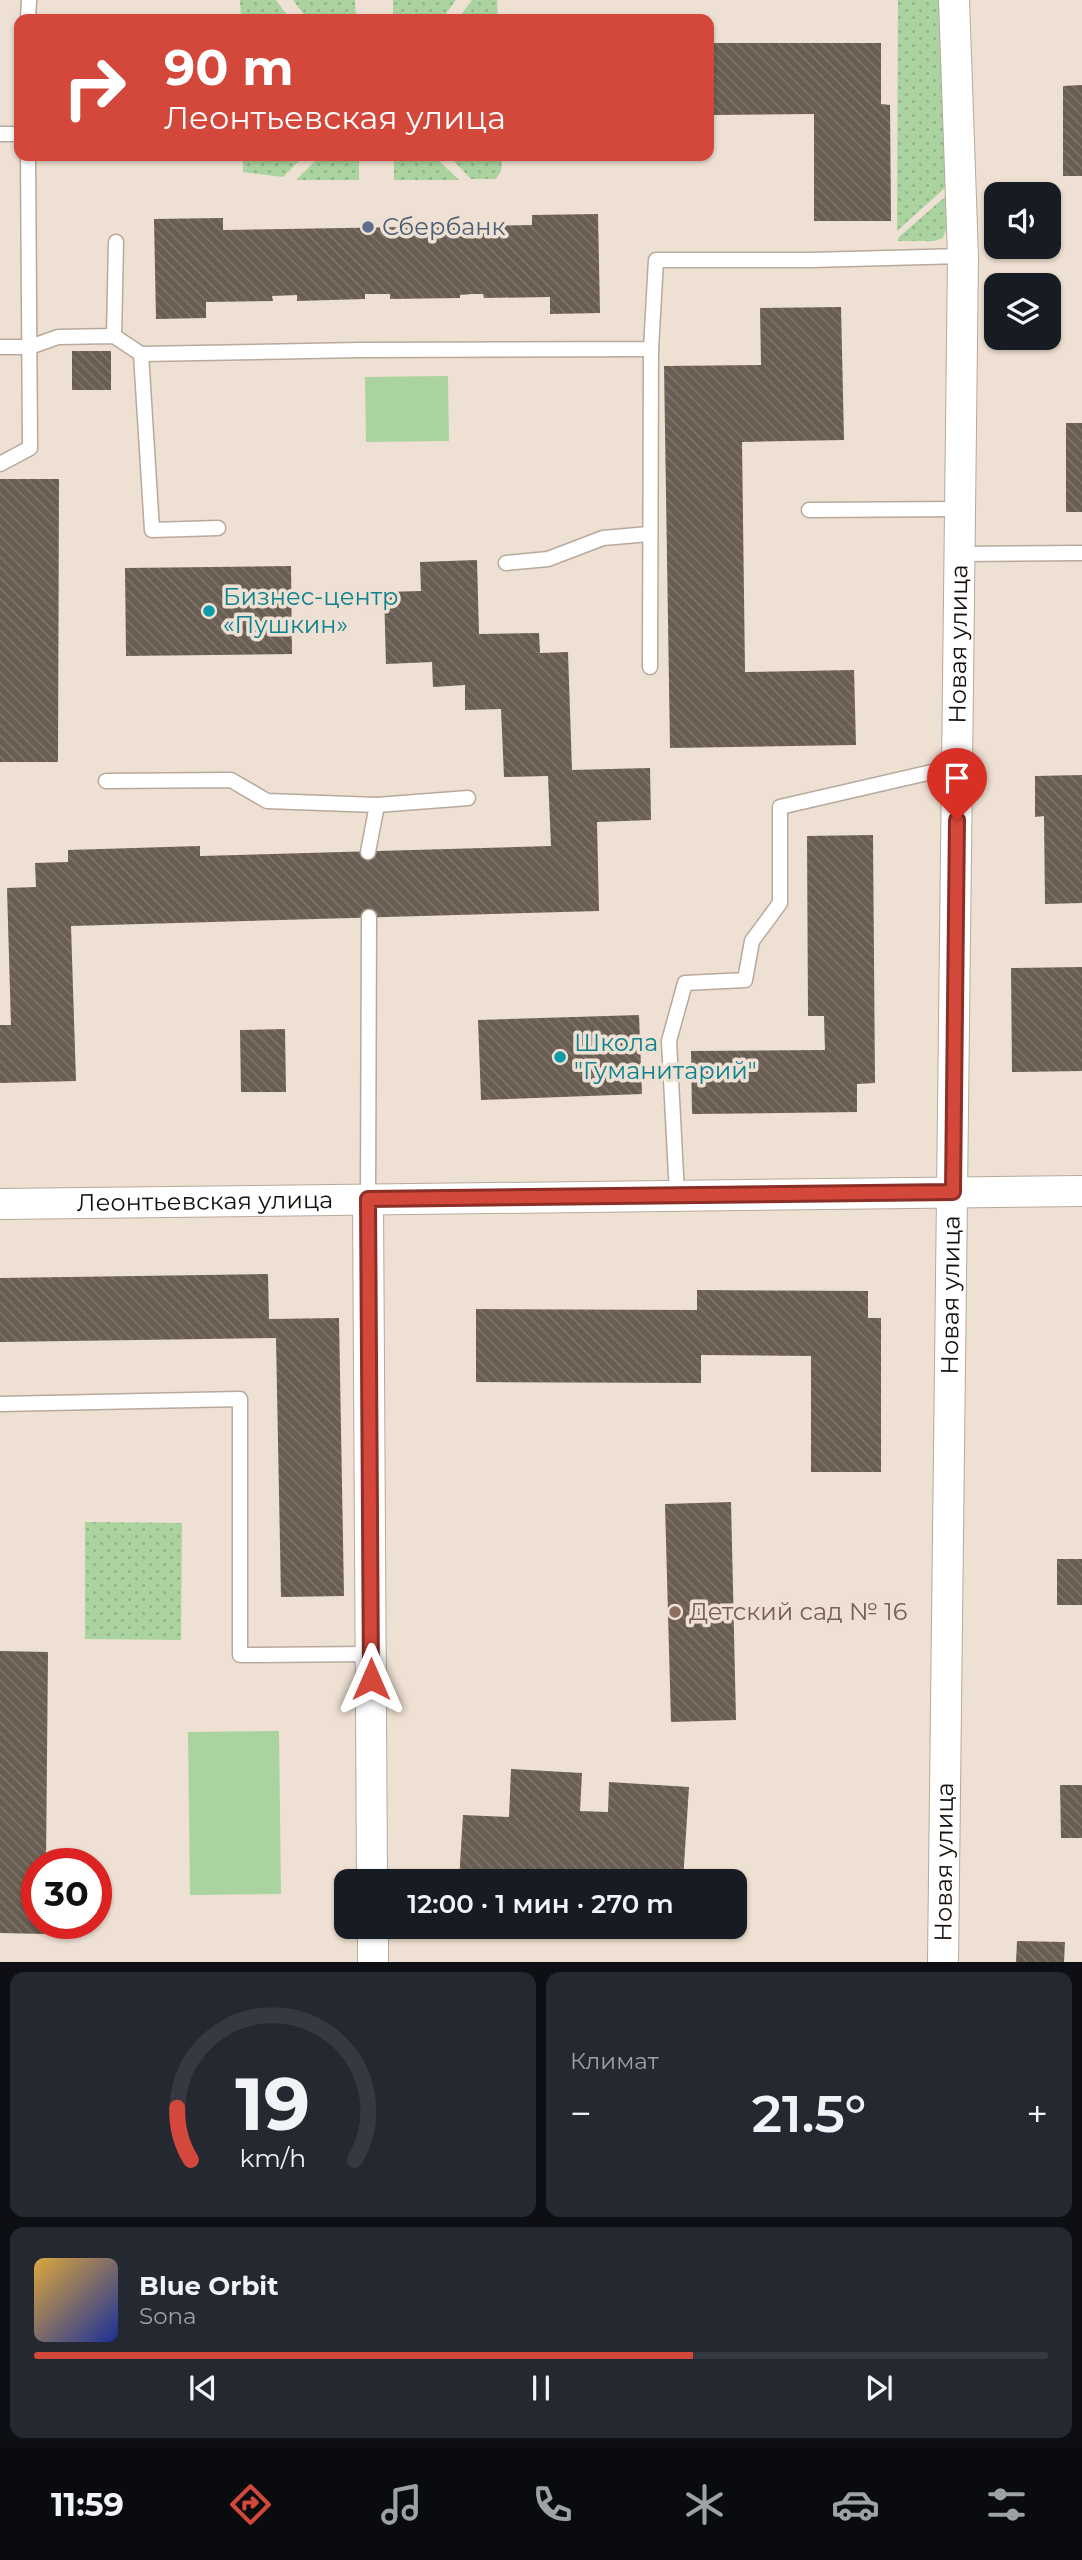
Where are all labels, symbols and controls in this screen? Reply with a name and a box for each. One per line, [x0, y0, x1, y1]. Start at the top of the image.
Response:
text: 90 m [164, 38, 294, 97]
icon: right [49, 42, 140, 133]
text: Леонтьевская улица [164, 98, 506, 137]
map controls [984, 182, 1061, 350]
button: sound [984, 182, 1061, 259]
place label: Сбербанк [382, 212, 505, 241]
marker: Сбербанк [360, 219, 376, 235]
button: layers [984, 273, 1061, 350]
street label: Новая улица [943, 564, 973, 724]
place label: Бизнес-центр «Пушкин» [223, 582, 399, 639]
marker: Бизнес-центр «Пушкин» [201, 603, 217, 619]
pin [927, 748, 987, 820]
icon: arrive [938, 759, 976, 797]
place label: Школа "Гуманитарий" [574, 1028, 757, 1085]
marker: Школа "Гуманитарий" [552, 1049, 568, 1065]
street label: Леонтьевская улица [77, 1185, 333, 1217]
street label: Новая улица [935, 1215, 966, 1375]
place label: Детский сад № 16 [689, 1597, 907, 1626]
marker: Детский сад № 16 [667, 1604, 683, 1620]
position arrow [334, 1642, 408, 1716]
street label: Новая улица [928, 1782, 959, 1942]
speed limit sign: 30 [21, 1848, 112, 1939]
text: 12:00 · 1 мин · 270 m [407, 1888, 674, 1920]
text: Климат [570, 2047, 659, 2075]
text: 19 [236, 2061, 310, 2149]
text: 21.5° [752, 2082, 866, 2145]
text: − [570, 2090, 592, 2137]
text: + [1026, 2090, 1048, 2137]
text: km/h [240, 2143, 306, 2173]
text: Blue Orbit [139, 2270, 278, 2302]
text: Sona [139, 2302, 197, 2330]
icon: previous [184, 2369, 222, 2407]
icon: pause [522, 2369, 560, 2407]
icon: next [860, 2369, 898, 2407]
icon: directions [226, 2480, 275, 2529]
icon: music [377, 2480, 426, 2529]
icon: phone [528, 2480, 577, 2529]
icon: climate [680, 2480, 729, 2529]
icon: car [831, 2480, 880, 2529]
icon: filters [982, 2480, 1031, 2529]
text: 11:59 [51, 2485, 124, 2524]

